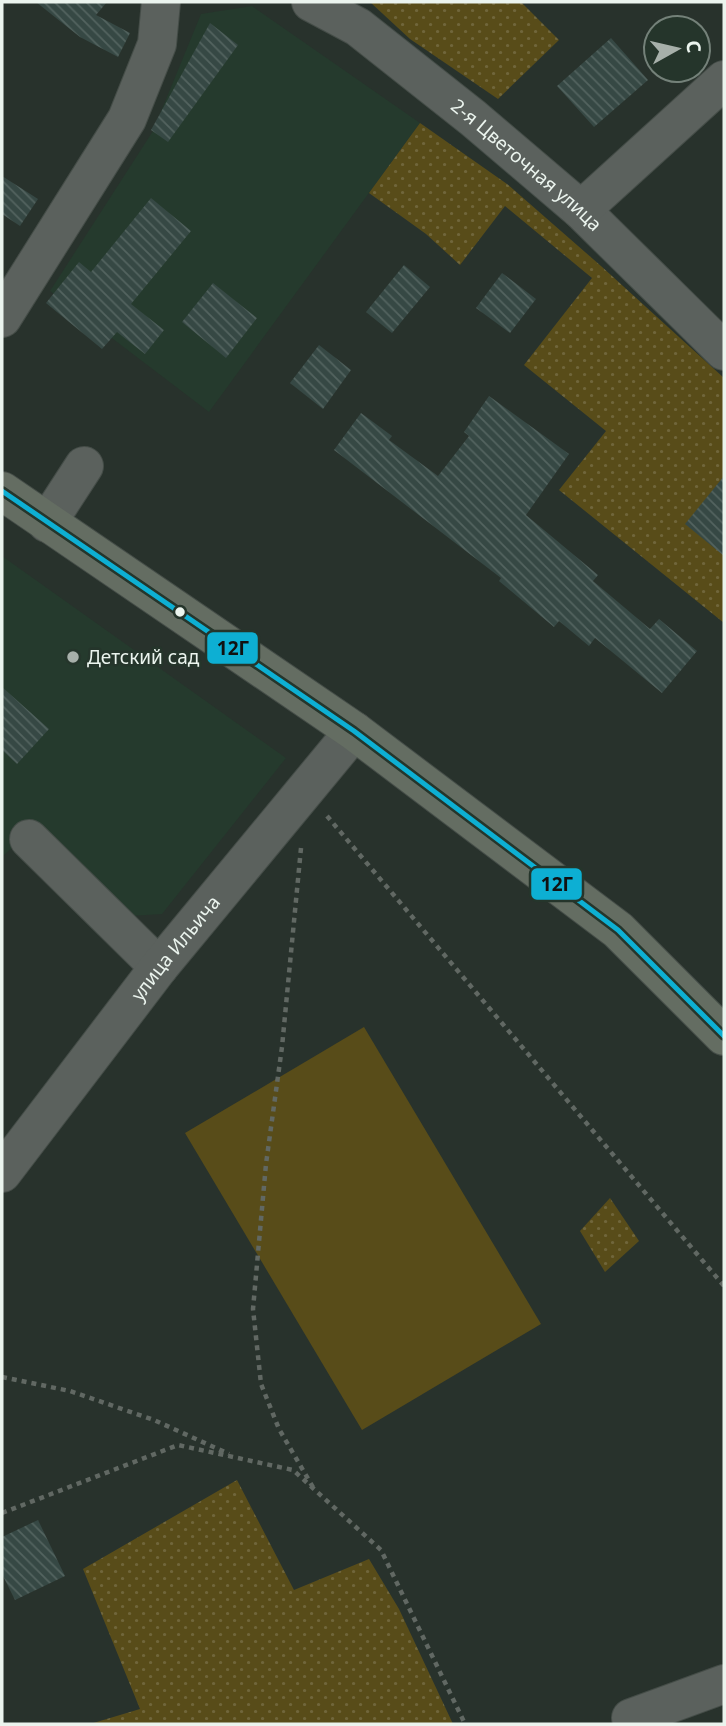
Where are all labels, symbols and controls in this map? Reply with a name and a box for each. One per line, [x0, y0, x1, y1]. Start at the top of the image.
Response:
north arrow [642, 14, 712, 84]
text: С [680, 39, 708, 55]
street label: 2-я Цветочная улица [446, 93, 608, 237]
unlabelled marker [173, 605, 187, 619]
line badge: 12Г [206, 631, 259, 665]
text: 12Г [217, 635, 250, 661]
place label: Детский сад [87, 644, 200, 670]
marker: Детский сад [65, 649, 81, 665]
line badge: 12Г [530, 867, 583, 901]
text: 12Г [541, 871, 574, 897]
street label: улица Ильича [125, 890, 226, 1006]

